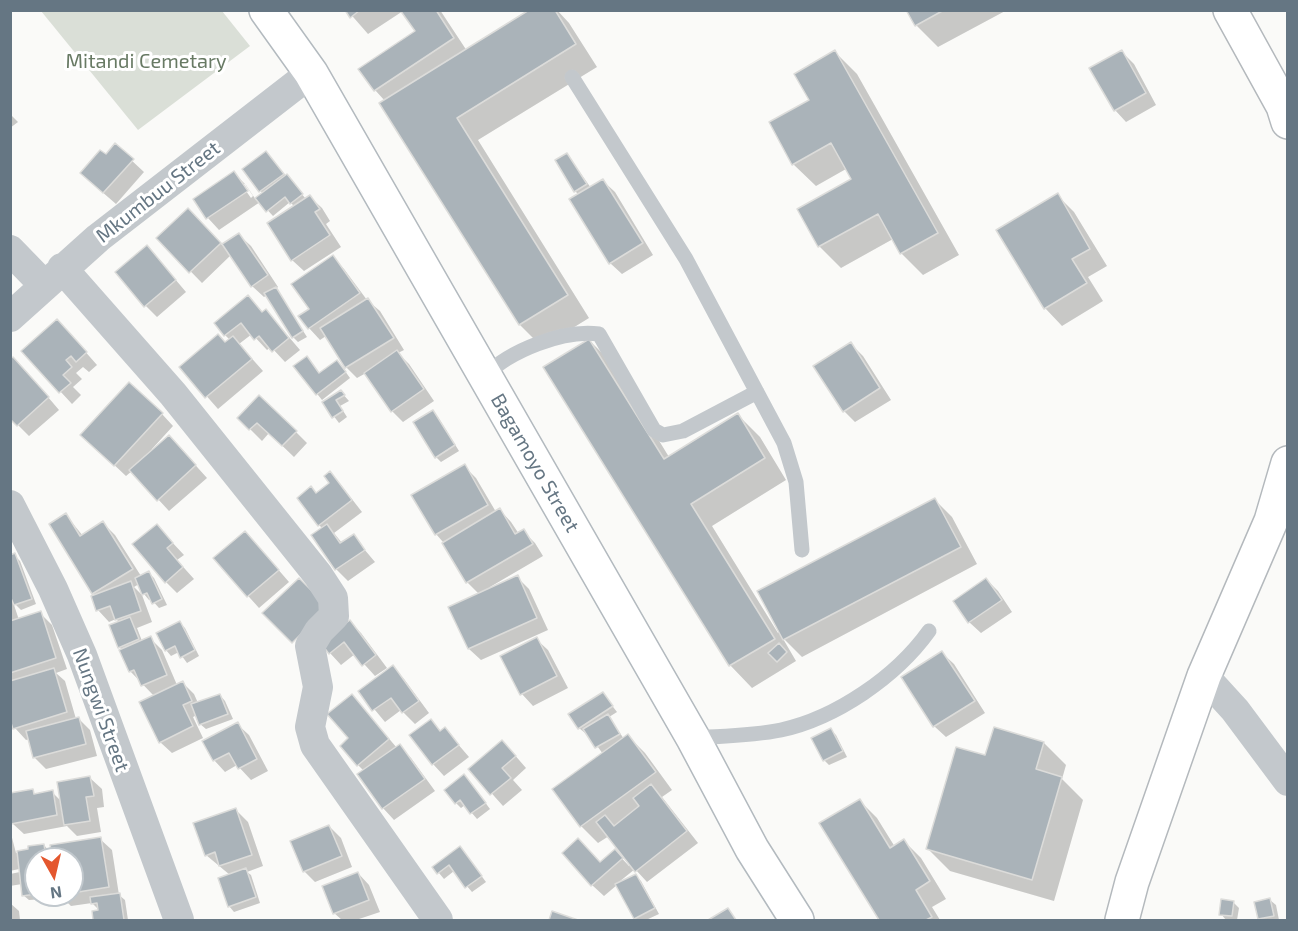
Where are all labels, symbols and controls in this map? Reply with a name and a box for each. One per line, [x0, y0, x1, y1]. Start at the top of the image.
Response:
park label: Mitandi Cemetary [65, 49, 227, 73]
street label: Mkumbuu Street [91, 136, 225, 248]
street label: Bagamoyo Street [486, 389, 584, 537]
street label: Nungwi Street [68, 645, 134, 775]
north arrow [24, 847, 84, 907]
text: N [49, 883, 63, 904]

